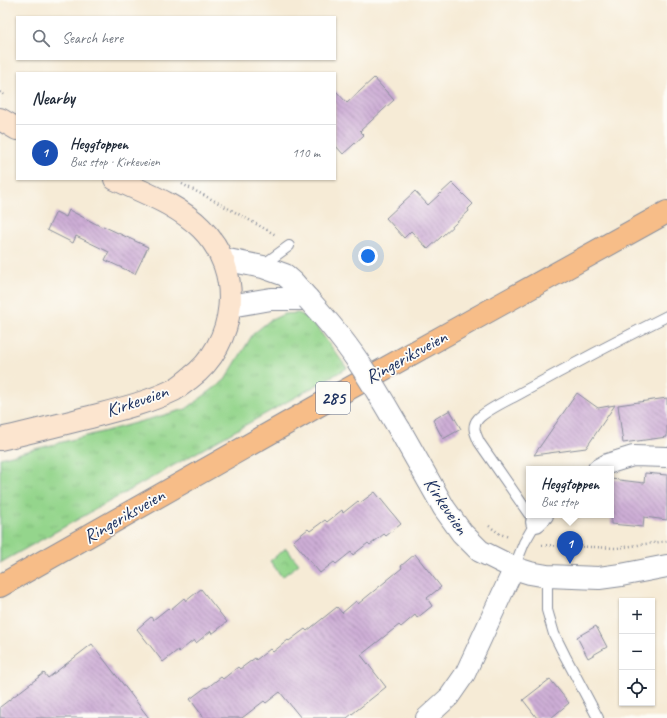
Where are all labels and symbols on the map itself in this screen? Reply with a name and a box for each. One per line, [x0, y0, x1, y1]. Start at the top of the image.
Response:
your location [358, 246, 378, 266]
street label: Ringeriksveien [361, 325, 451, 389]
street label: Kirkeveien [103, 379, 172, 423]
road number: 285 [316, 382, 350, 414]
street label: Kirkeveien [418, 473, 474, 540]
street label: Ringeriksveien [79, 483, 169, 549]
pin: 1 [557, 531, 583, 564]

